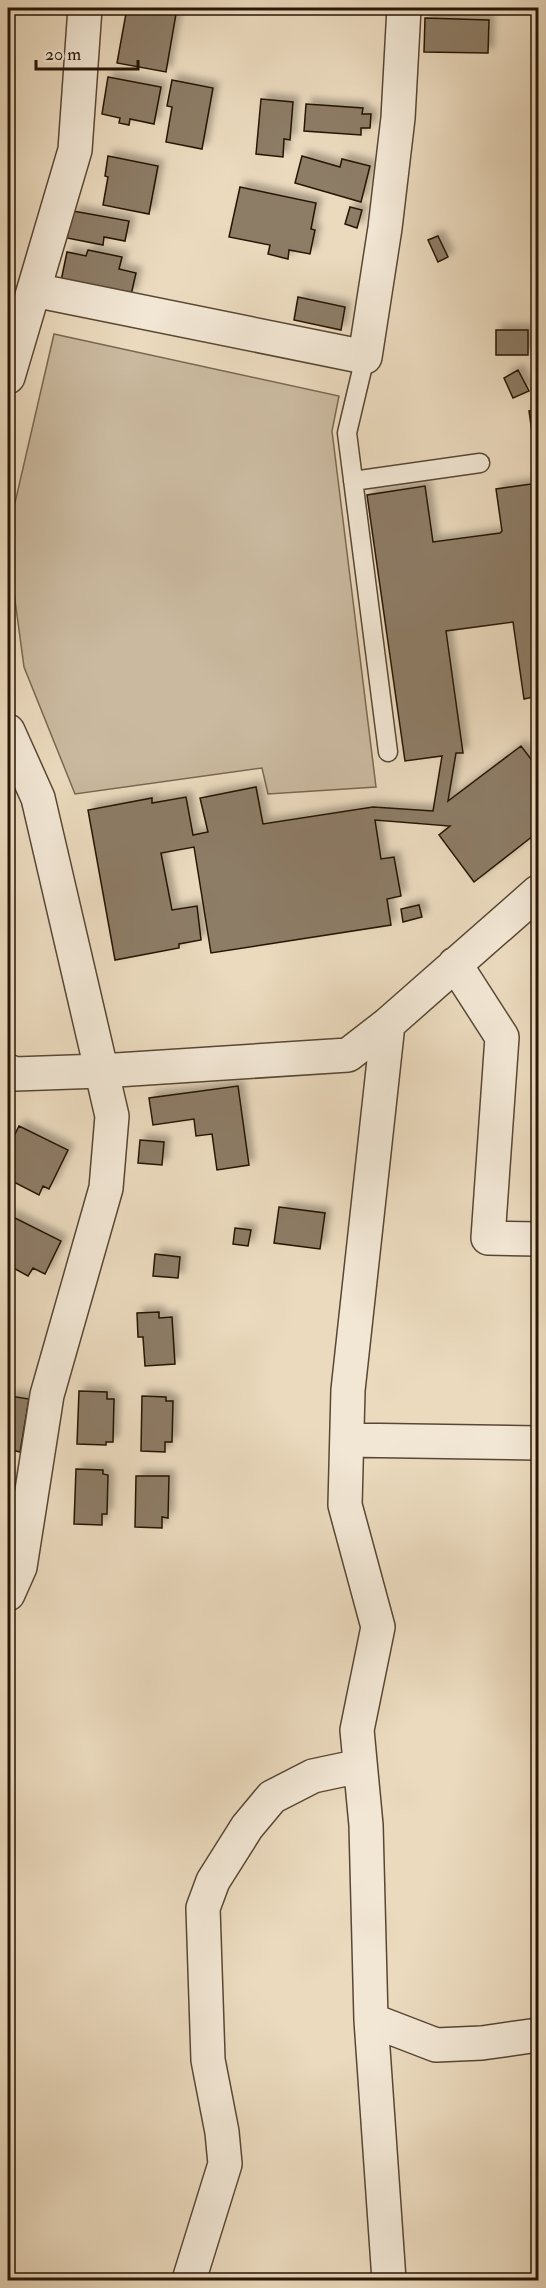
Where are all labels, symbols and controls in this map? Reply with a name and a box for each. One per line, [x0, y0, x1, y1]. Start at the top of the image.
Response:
scale bar [36, 33, 138, 71]
text: 20 m [45, 43, 81, 66]

